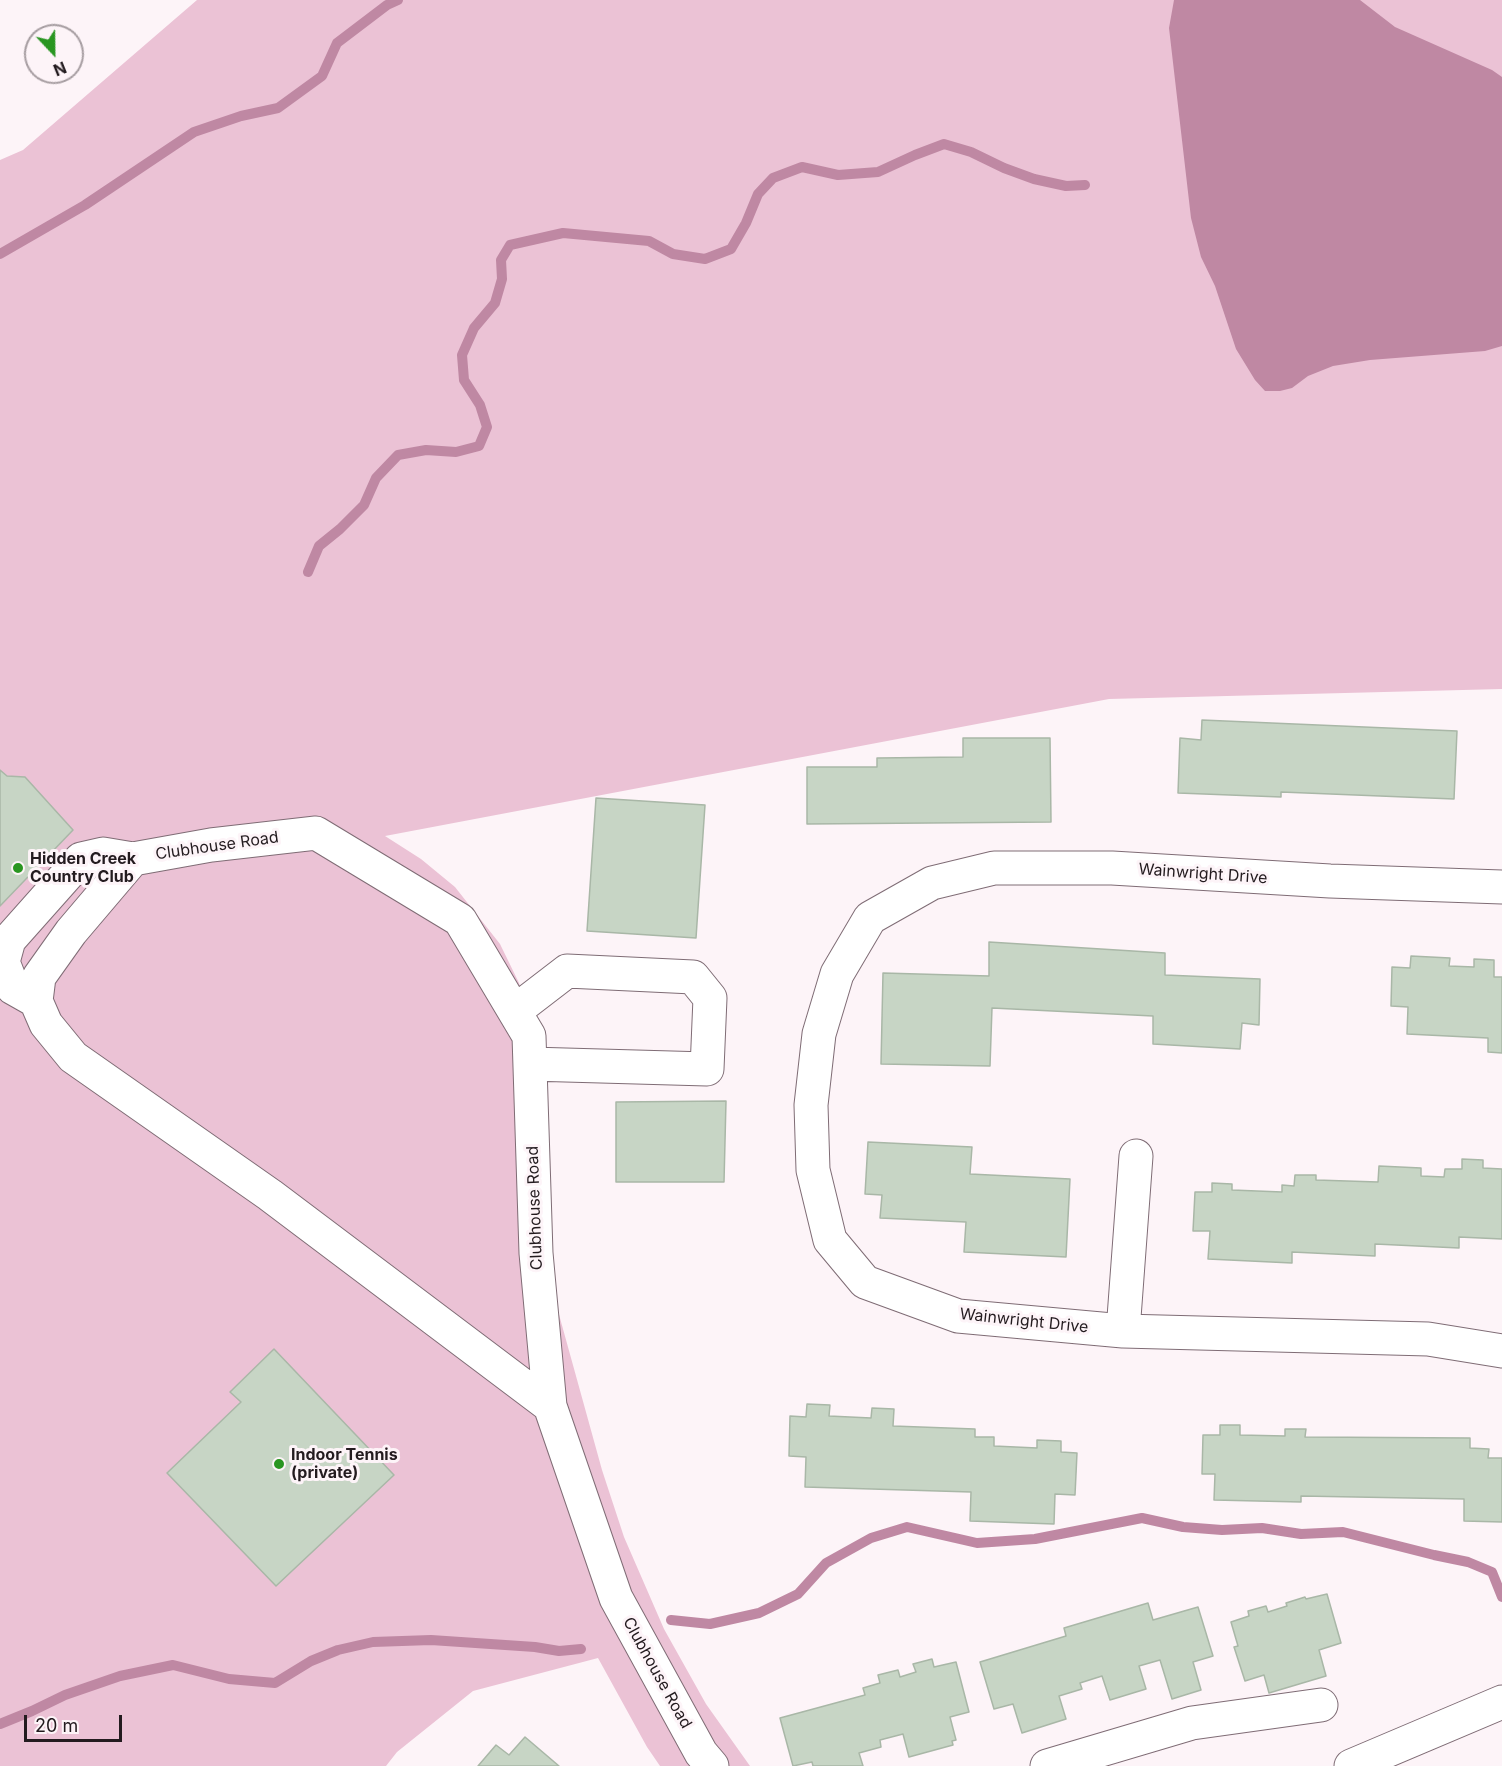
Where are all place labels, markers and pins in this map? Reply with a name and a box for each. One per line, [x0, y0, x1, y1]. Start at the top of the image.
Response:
place label: Hidden Creek Country Club [30, 849, 136, 887]
marker: Hidden Creek Country Club [11, 861, 25, 875]
place label: Indoor Tennis (private) [291, 1445, 398, 1483]
marker: Indoor Tennis (private) [272, 1457, 286, 1471]

